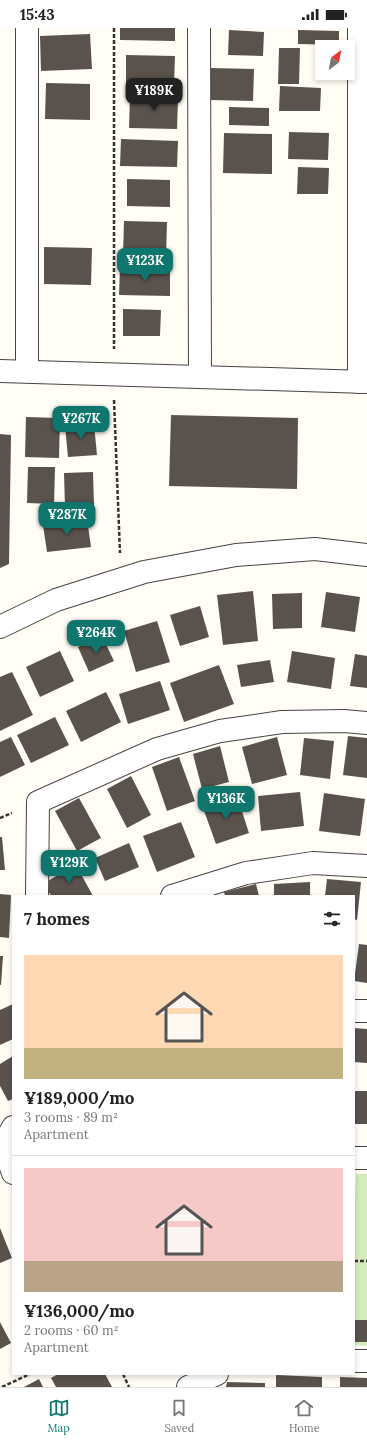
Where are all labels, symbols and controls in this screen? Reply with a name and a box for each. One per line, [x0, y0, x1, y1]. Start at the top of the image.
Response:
text: 15:43 [20, 5, 55, 24]
north arrow [315, 40, 355, 80]
map controls [315, 40, 355, 80]
pin: ¥189K [126, 78, 182, 112]
text: ¥189K [135, 82, 173, 99]
pin: ¥123K [117, 248, 173, 282]
text: ¥123K [126, 252, 164, 269]
pin: ¥267K [53, 406, 109, 440]
text: ¥267K [61, 410, 101, 427]
pin: ¥287K [39, 502, 95, 536]
text: ¥287K [47, 506, 87, 523]
pin: ¥264K [68, 620, 124, 654]
text: ¥264K [76, 624, 116, 641]
pin: ¥136K [198, 786, 254, 820]
text: ¥136K [207, 790, 245, 807]
pin: ¥129K [41, 850, 97, 884]
text: ¥129K [50, 854, 88, 871]
text: 7 homes [24, 908, 90, 930]
icon: filters [321, 908, 343, 930]
icon: home [148, 981, 220, 1053]
text: ¥189,000/mo [24, 1087, 134, 1109]
text: 3 rooms · 89 m² [24, 1109, 118, 1126]
text: Apartment [24, 1126, 89, 1143]
icon: home [148, 1194, 220, 1266]
text: ¥136,000/mo [24, 1300, 134, 1322]
text: 2 rooms · 60 m² [24, 1322, 119, 1339]
text: Apartment [24, 1339, 89, 1356]
tab: Map [47, 1397, 70, 1435]
tab: Saved [164, 1397, 194, 1435]
tab: Home [289, 1397, 320, 1435]

